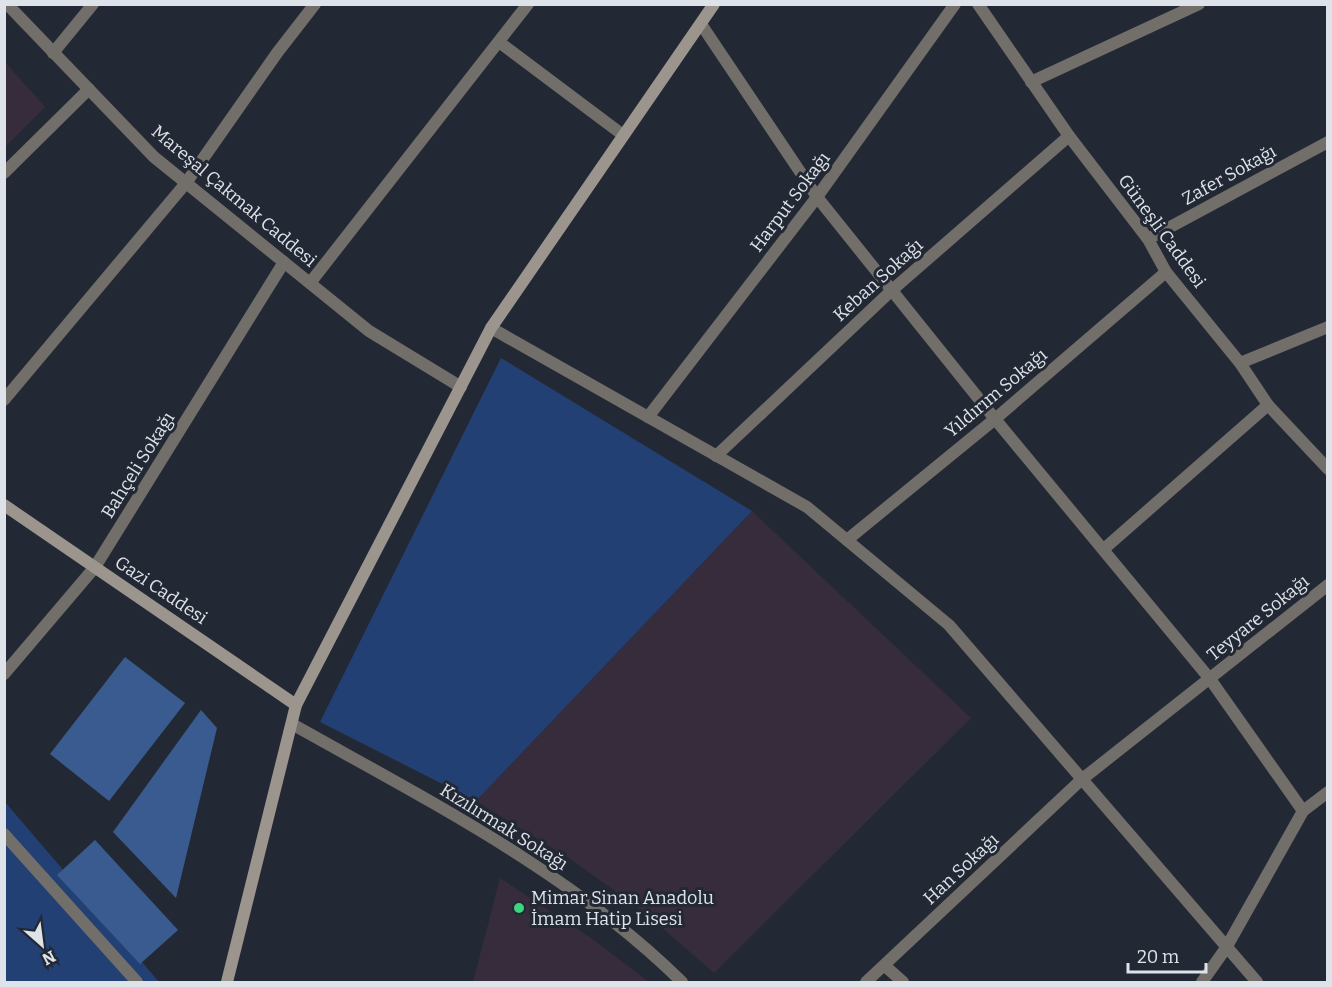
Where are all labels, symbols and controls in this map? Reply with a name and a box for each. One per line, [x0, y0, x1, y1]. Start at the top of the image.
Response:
street label: Mareşal Çakmak Caddesi [147, 121, 321, 271]
street label: Zafer Sokağı [1178, 140, 1280, 210]
street label: Harput Sokağı [745, 148, 835, 256]
street label: Güneşli Caddesi [1114, 170, 1210, 292]
street label: Keban Sokağı [829, 234, 927, 326]
street label: Yıldırım Sokağı [940, 344, 1052, 442]
street label: Bahçeli Sokağı [97, 408, 179, 522]
street label: Gazi Caddesi [111, 551, 211, 629]
street label: Teyyare Sokağı [1203, 570, 1313, 666]
street label: Kızılırmak Sokağı [436, 779, 572, 875]
street label: Han Sokağı [919, 829, 1003, 909]
place label: Mimar Sinan Anadolu İmam Hatip Lisesi [531, 887, 714, 930]
marker: Mimar Sinan Anadolu İmam Hatip Lisesi [512, 901, 526, 915]
north arrow [12, 915, 72, 975]
scale bar [1128, 936, 1206, 974]
text: 20 m [1137, 946, 1179, 968]
text: N [39, 947, 59, 969]

